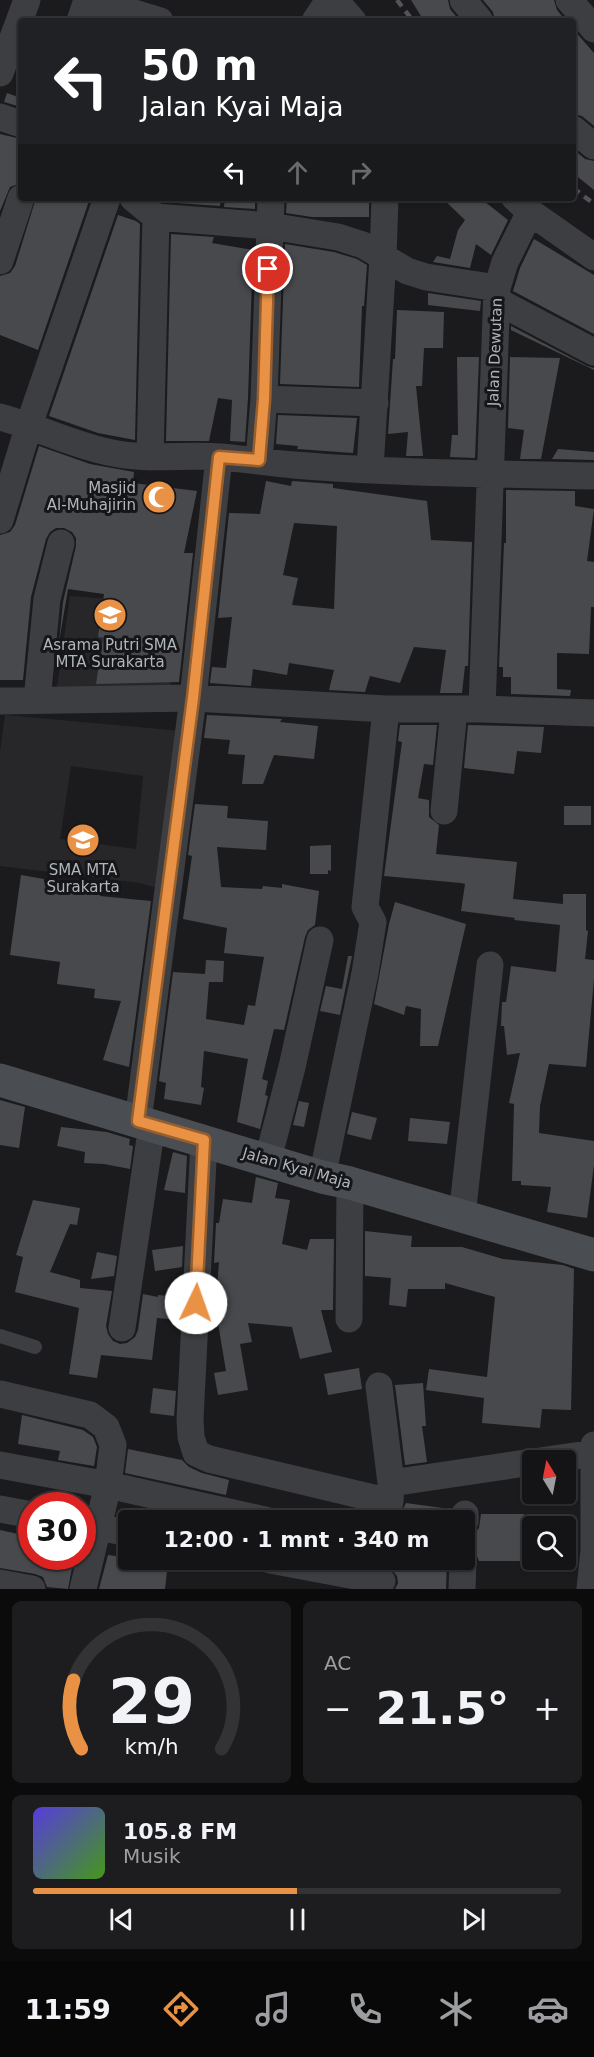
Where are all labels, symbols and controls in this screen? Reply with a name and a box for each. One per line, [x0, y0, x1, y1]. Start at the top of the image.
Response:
text: 50 m [141, 41, 258, 90]
icon: left [42, 42, 120, 120]
text: Jalan Kyai Maja [141, 91, 344, 122]
icon: left [218, 156, 251, 189]
icon: ahead [281, 156, 314, 189]
icon: right [344, 156, 377, 189]
pin [242, 243, 293, 294]
icon: arrive [251, 252, 284, 285]
street label: Jalan Dewutan [484, 298, 506, 407]
place label: Masjid Al-Muhajirin [47, 479, 136, 514]
mosque icon: Masjid Al-Muhajirin [141, 479, 177, 515]
school or university icon: Asrama Putri SMA MTA Surakarta [92, 597, 128, 633]
place label: Asrama Putri SMA MTA Surakarta [43, 636, 178, 671]
school or university icon: SMA MTA Surakarta [65, 822, 101, 858]
place label: SMA MTA Surakarta [46, 861, 120, 896]
street label: Jalan Kyai Maja [239, 1144, 354, 1192]
position arrow [164, 1271, 228, 1335]
north arrow [522, 1450, 576, 1504]
map controls [522, 1450, 576, 1570]
speed limit sign: 30 [18, 1492, 96, 1570]
button: search [522, 1516, 576, 1570]
text: 12:00 · 1 mnt · 340 m [164, 1527, 429, 1552]
text: AC [324, 1651, 351, 1675]
text: 29 [108, 1665, 195, 1738]
text: 21.5° [376, 1682, 509, 1735]
text: − [324, 1689, 352, 1728]
text: + [533, 1689, 561, 1728]
text: km/h [124, 1734, 179, 1759]
text: 105.8 FM [123, 1819, 237, 1844]
text: Musik [123, 1844, 181, 1868]
icon: previous [105, 1903, 138, 1936]
icon: pause [281, 1903, 314, 1936]
icon: next [457, 1903, 490, 1936]
icon: directions [160, 1988, 202, 2030]
icon: music [252, 1988, 294, 2030]
icon: phone [344, 1988, 386, 2030]
icon: climate [435, 1988, 477, 2030]
icon: car [527, 1988, 569, 2030]
text: 11:59 [25, 1994, 111, 2025]

